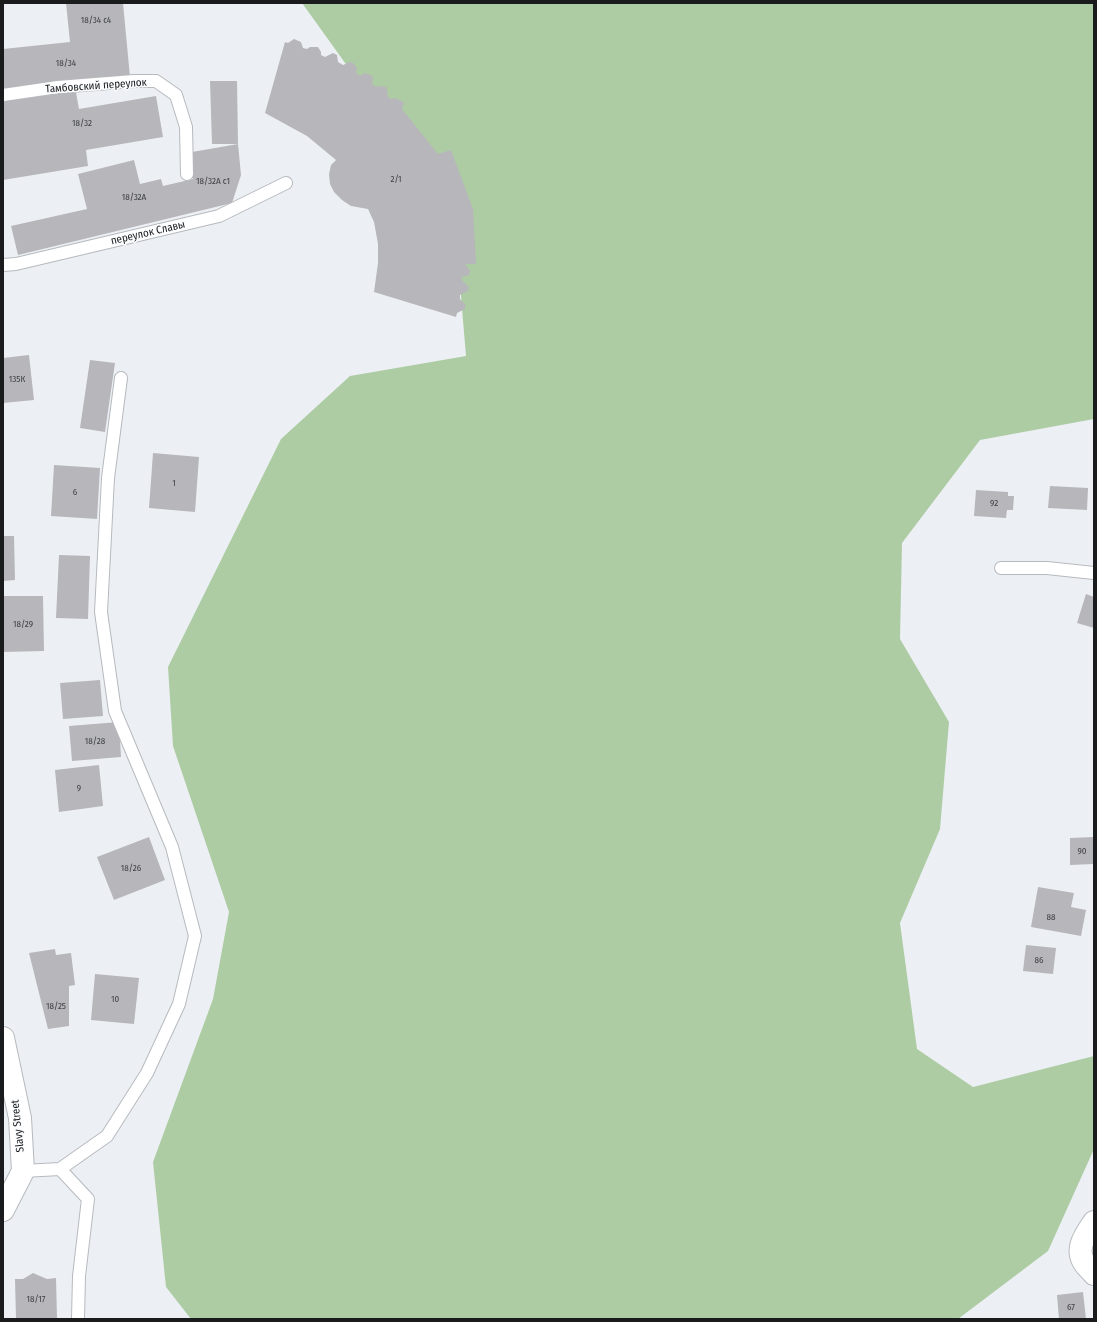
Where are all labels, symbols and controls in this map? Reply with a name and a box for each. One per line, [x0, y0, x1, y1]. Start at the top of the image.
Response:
house number: 18/34 с4 [81, 15, 111, 25]
house number: 18/34 [56, 58, 76, 68]
street label: Тамбовский переулок [45, 76, 147, 96]
house number: 18/32 [72, 118, 92, 128]
house number: 2/1 [390, 174, 402, 184]
house number: 18/32А с1 [196, 176, 230, 186]
house number: 18/32А [122, 192, 146, 202]
street label: переулок Славы [110, 218, 186, 248]
house number: 135К [9, 374, 25, 384]
house number: 1 [172, 478, 176, 488]
house number: 6 [73, 487, 77, 497]
house number: 92 [990, 498, 998, 508]
house number: 18/29 [13, 619, 33, 629]
house number: 18/28 [85, 736, 105, 746]
house number: 9 [77, 783, 81, 793]
house number: 90 [1077, 846, 1087, 856]
house number: 18/26 [121, 863, 141, 873]
house number: 88 [1047, 912, 1055, 922]
house number: 86 [1035, 955, 1043, 965]
house number: 10 [111, 994, 119, 1004]
house number: 18/25 [46, 1001, 66, 1011]
street label: Slavy Street [9, 1099, 27, 1153]
house number: 18/17 [27, 1294, 45, 1304]
house number: 67 [1067, 1302, 1075, 1312]

